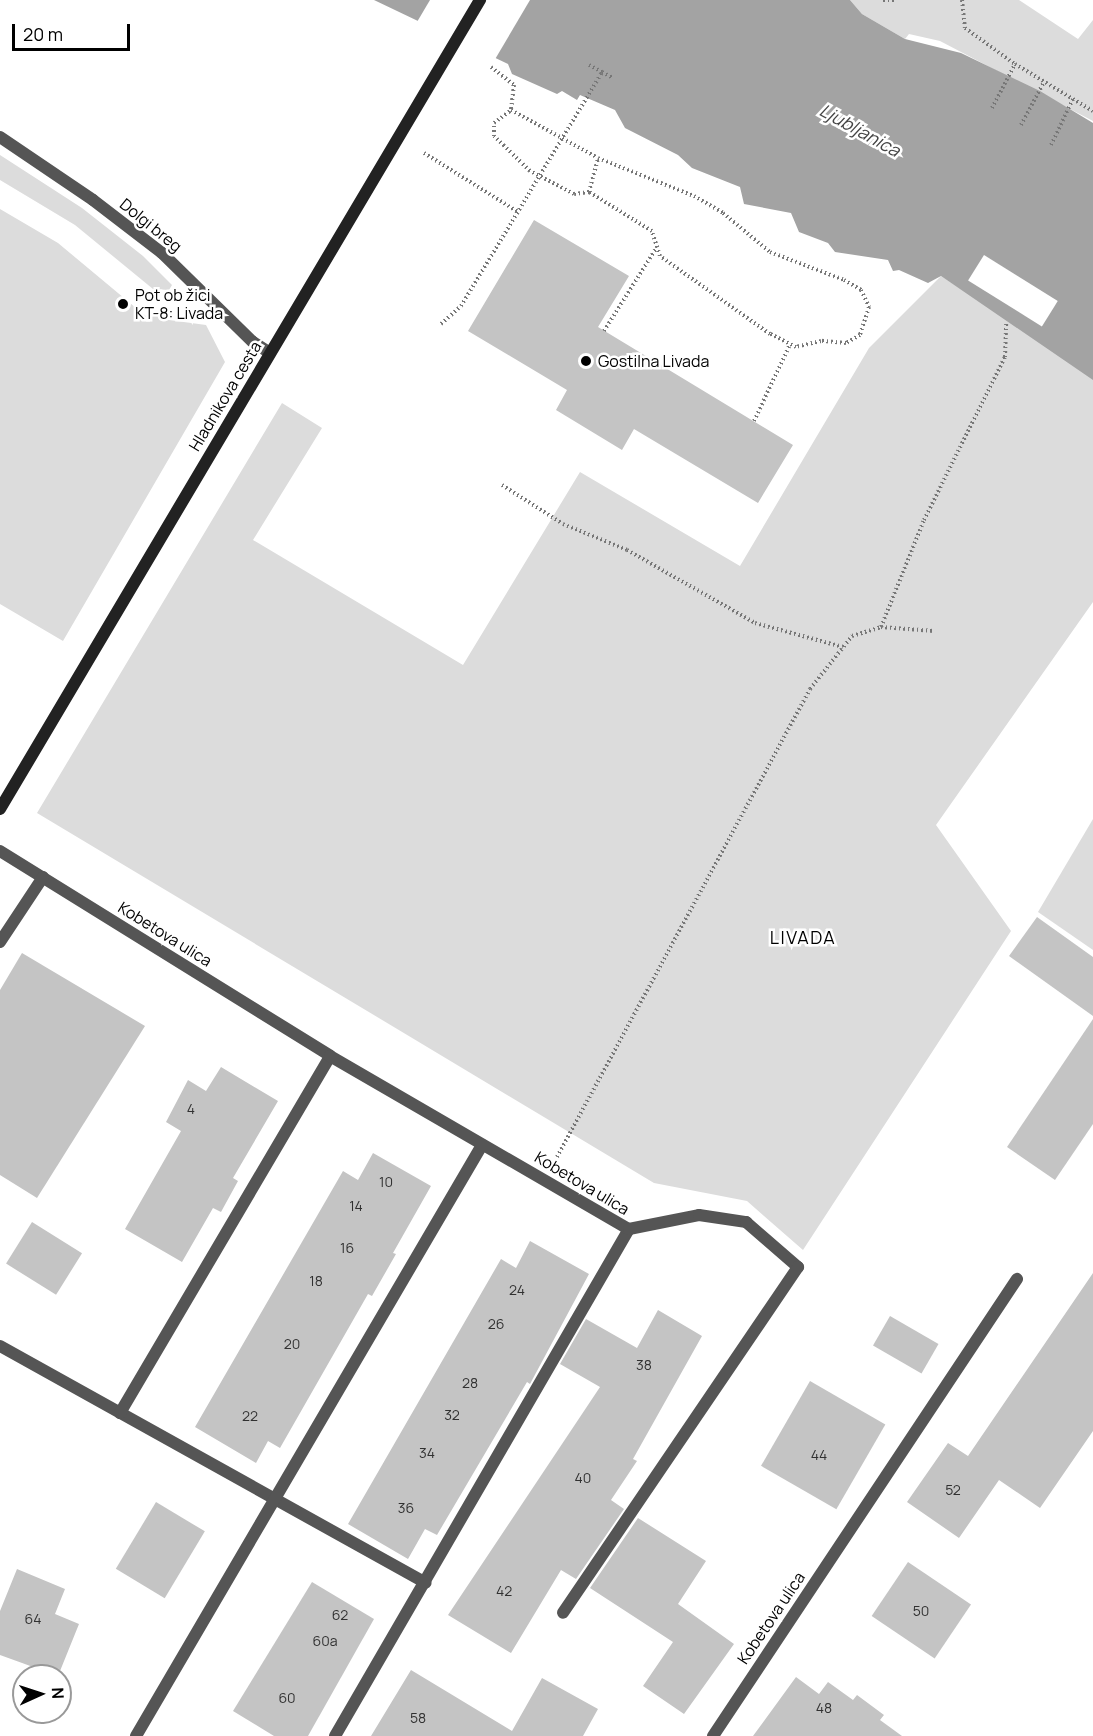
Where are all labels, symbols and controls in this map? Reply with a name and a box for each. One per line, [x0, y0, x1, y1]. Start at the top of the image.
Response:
scale bar [15, 12, 134, 50]
text: 20 m [23, 22, 63, 46]
water label: Ljubljanica [816, 99, 904, 161]
street label: Dolgi breg [116, 194, 186, 256]
place label: Pot ob žici KT-8: Livada [135, 285, 223, 323]
marker: Pot ob žici KT-8: Livada [116, 297, 130, 311]
street label: Hladnikova cesta [185, 338, 265, 454]
place label: Gostilna Livada [598, 351, 709, 371]
marker: Gostilna Livada [579, 354, 593, 368]
street label: Kobetova ulica [115, 898, 215, 970]
district label: LIVADA [770, 926, 836, 948]
house number: 4 [187, 1101, 195, 1117]
street label: Kobetova ulica [531, 1147, 633, 1219]
house number: 10 [379, 1174, 393, 1190]
house number: 14 [349, 1198, 363, 1214]
house number: 16 [340, 1240, 354, 1256]
house number: 18 [309, 1273, 323, 1289]
house number: 24 [509, 1282, 525, 1298]
house number: 26 [488, 1316, 504, 1332]
house number: 20 [284, 1336, 300, 1352]
house number: 38 [636, 1357, 652, 1373]
house number: 28 [462, 1375, 478, 1391]
house number: 32 [444, 1407, 460, 1423]
house number: 22 [242, 1408, 258, 1424]
house number: 34 [419, 1445, 435, 1461]
house number: 44 [811, 1447, 827, 1463]
house number: 40 [575, 1470, 591, 1486]
house number: 52 [945, 1482, 961, 1498]
house number: 36 [398, 1500, 414, 1516]
street label: Kobetova ulica [733, 1568, 809, 1668]
house number: 42 [496, 1583, 512, 1599]
house number: 50 [913, 1603, 929, 1619]
house number: 62 [332, 1607, 348, 1623]
house number: 64 [25, 1611, 41, 1627]
house number: 60a [312, 1633, 338, 1649]
north arrow [12, 1664, 72, 1724]
text: N [47, 1687, 69, 1699]
house number: 60 [278, 1690, 296, 1706]
house number: 48 [816, 1700, 832, 1716]
house number: 58 [410, 1710, 426, 1726]

